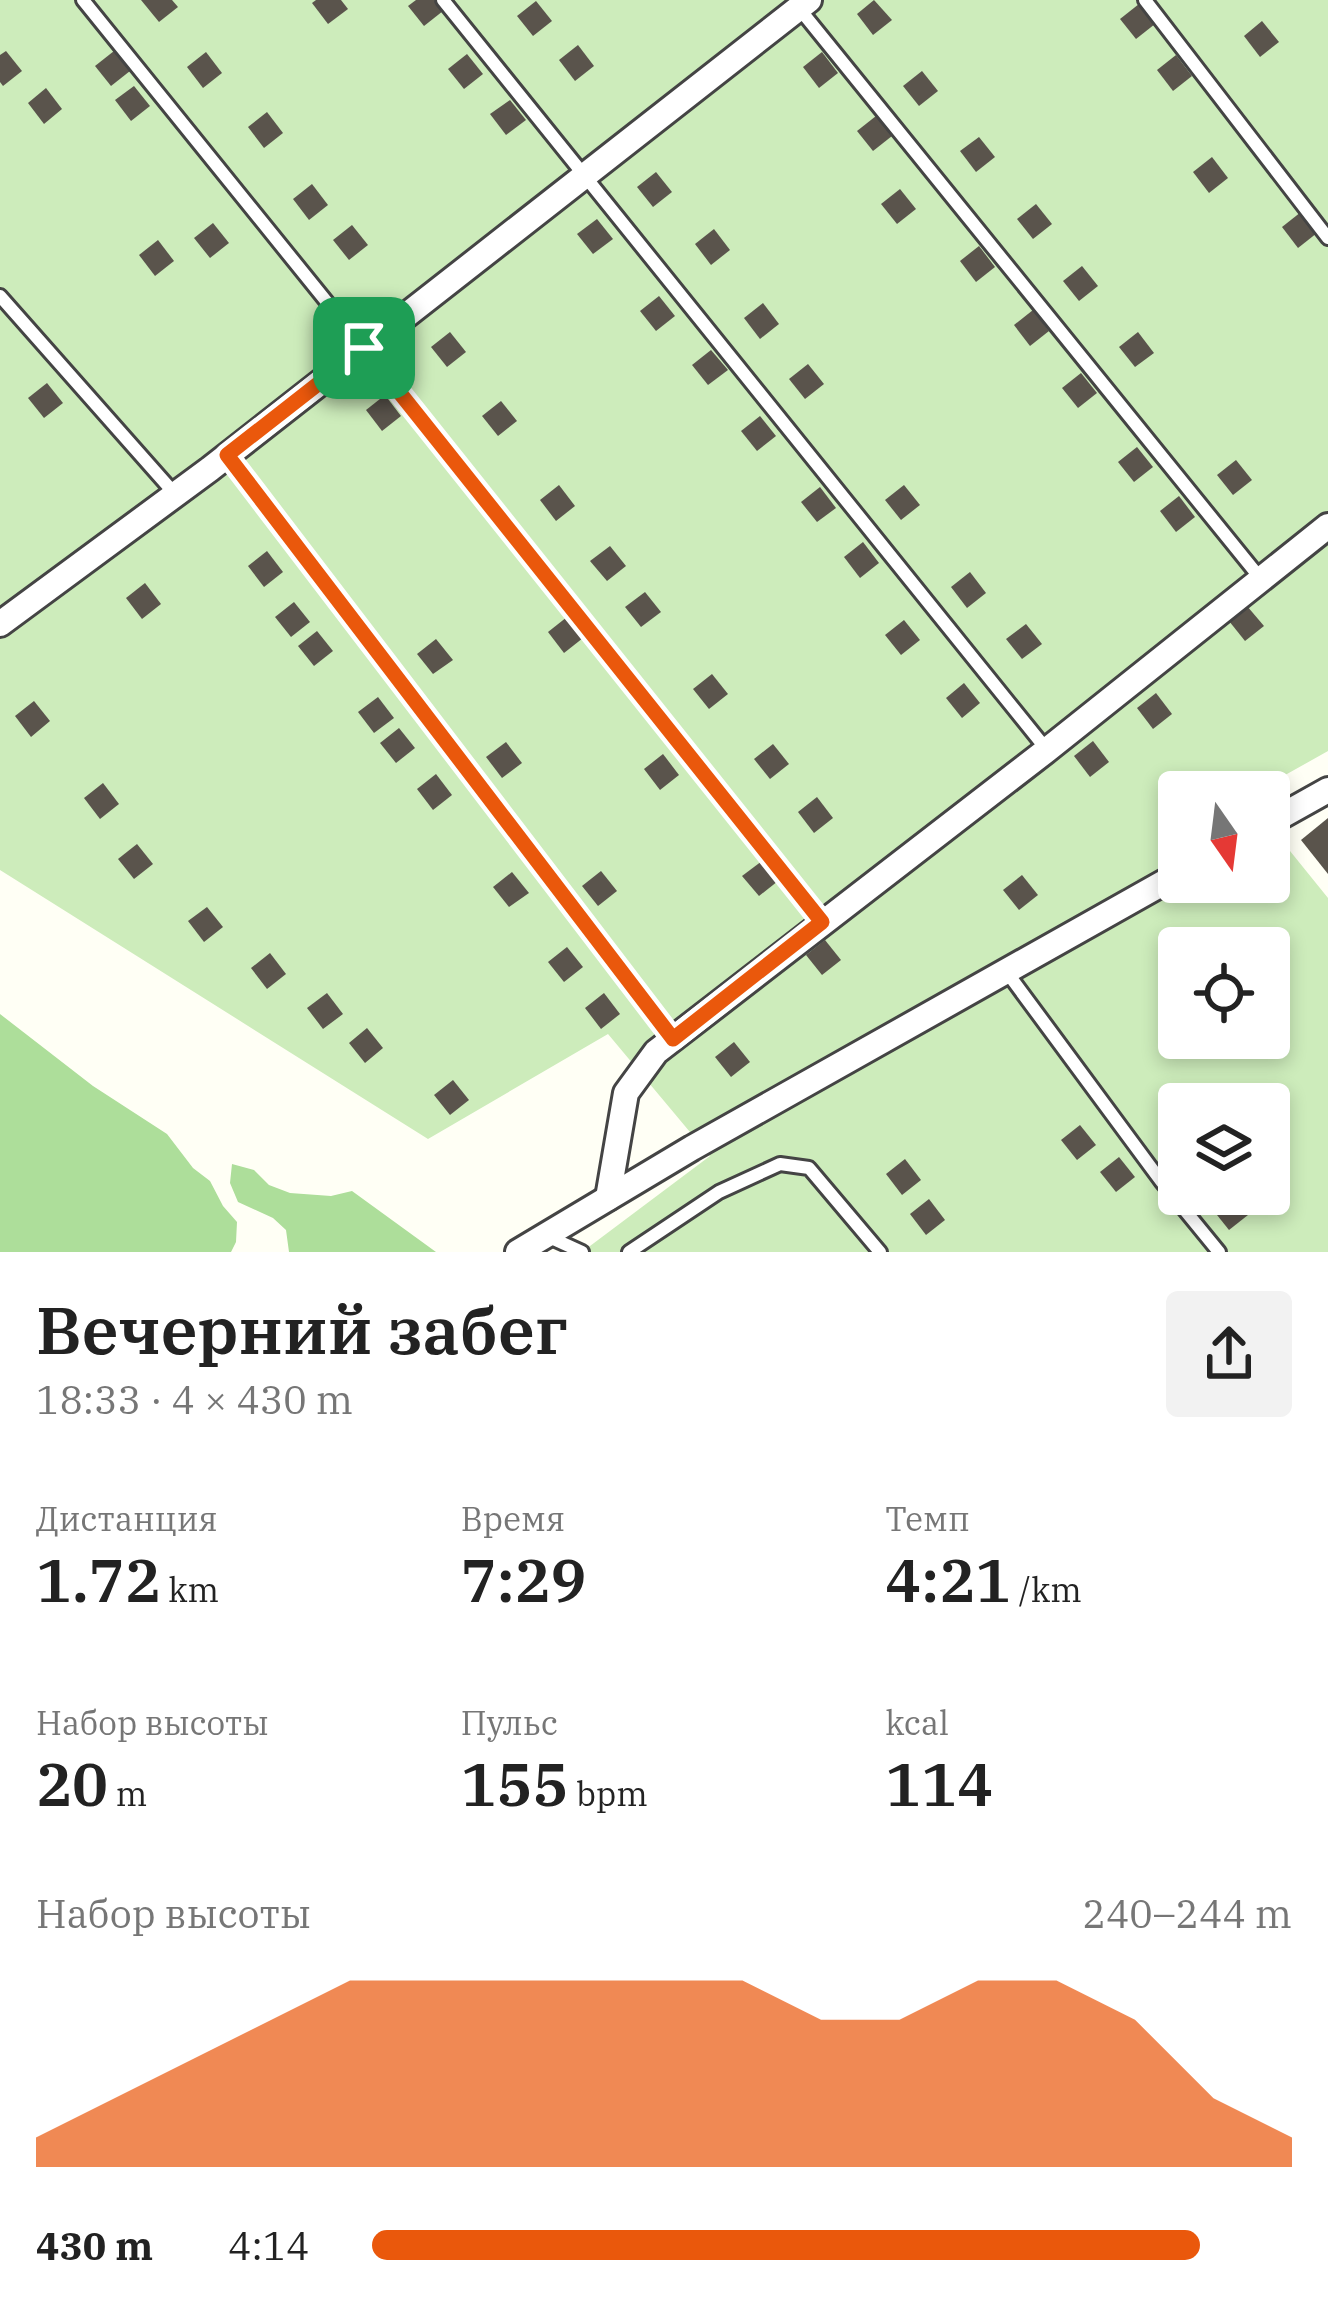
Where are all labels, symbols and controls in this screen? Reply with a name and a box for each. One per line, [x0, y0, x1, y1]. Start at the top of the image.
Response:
pin [313, 297, 415, 399]
icon: arrive [331, 315, 397, 381]
north arrow [1158, 771, 1290, 903]
map controls [1158, 771, 1290, 1215]
button: locate [1158, 927, 1290, 1059]
button: layers [1158, 1083, 1290, 1215]
text: Вечерний забег [36, 1286, 568, 1372]
button: share [1166, 1291, 1292, 1417]
text: 18:33 · 4 × 430 m [36, 1374, 353, 1425]
text: Дистанция [36, 1497, 218, 1540]
text: Время [461, 1497, 565, 1540]
text: Темп [885, 1497, 970, 1540]
text: 1.72 [36, 1540, 161, 1619]
text: 7:29 [461, 1540, 587, 1619]
text: 4:21 [885, 1540, 1011, 1619]
text: km [161, 1568, 219, 1611]
text: /km [1011, 1568, 1082, 1611]
text: Набор высоты [36, 1701, 269, 1744]
text: Пульс [461, 1701, 558, 1744]
text: kcal [885, 1701, 949, 1744]
text: 20 [36, 1744, 108, 1823]
text: 155 [461, 1744, 569, 1823]
text: 114 [885, 1744, 993, 1823]
text: m [108, 1772, 147, 1815]
text: bpm [569, 1772, 648, 1815]
text: Набор высоты [36, 1888, 311, 1939]
text: 240–244 m [1082, 1888, 1292, 1939]
text: 430 m [36, 2220, 153, 2271]
text: 4:14 [228, 2220, 309, 2271]

